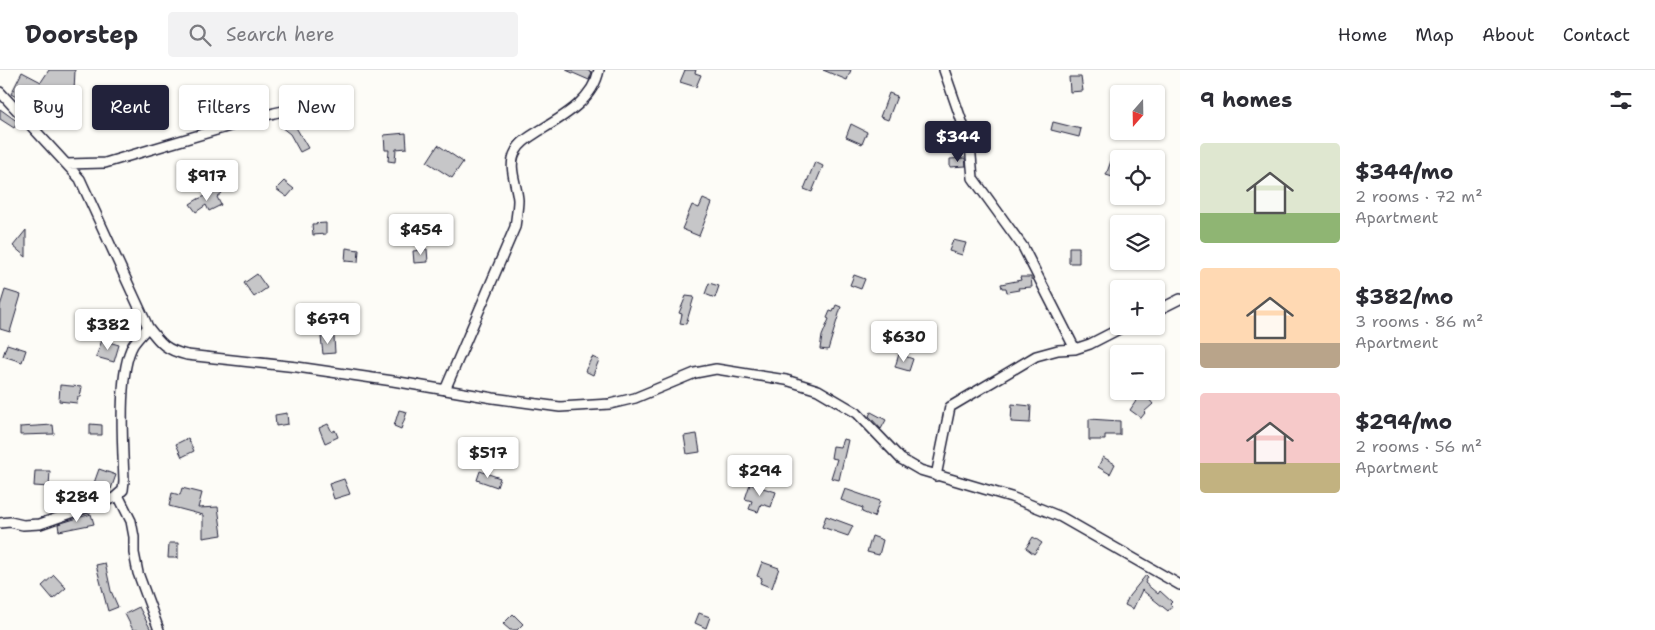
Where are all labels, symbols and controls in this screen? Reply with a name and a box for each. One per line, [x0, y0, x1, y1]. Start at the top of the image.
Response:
search box [168, 12, 518, 57]
text: Doorstep [25, 19, 138, 51]
icon: search [186, 21, 214, 49]
text: Search here [226, 22, 335, 47]
text: Home [1338, 23, 1387, 47]
text: Map [1415, 23, 1454, 47]
text: About [1482, 23, 1535, 47]
text: Contact [1563, 23, 1630, 47]
chip: Buy [15, 85, 82, 130]
chip: Rent [92, 85, 169, 130]
chip: Filters [179, 85, 269, 130]
chip: New [279, 85, 354, 130]
north arrow [1110, 85, 1165, 140]
map controls [1110, 85, 1165, 400]
text: 9 homes [1200, 86, 1292, 114]
icon: filters [1607, 86, 1635, 114]
pin: $344 [928, 121, 988, 163]
text: $344 [936, 126, 980, 147]
button: locate [1110, 150, 1165, 205]
text: $344/mo [1355, 158, 1453, 186]
pin: $917 [177, 160, 237, 202]
icon: home [1240, 163, 1300, 223]
text: $917 [187, 165, 227, 186]
text: 2 rooms · 72 m² [1355, 186, 1483, 207]
text: Apartment [1355, 207, 1438, 228]
pin: $454 [391, 214, 451, 256]
button: layers [1110, 215, 1165, 270]
text: $454 [400, 219, 442, 240]
button: + [1110, 280, 1165, 335]
text: $382/mo [1355, 283, 1454, 311]
icon: home [1240, 288, 1300, 348]
pin: $679 [298, 302, 358, 345]
pin: $382 [78, 308, 138, 351]
text: $679 [306, 308, 350, 329]
text: 3 rooms · 86 m² [1355, 311, 1483, 332]
text: $382 [86, 314, 130, 335]
pin: $630 [874, 320, 934, 363]
text: $630 [882, 326, 926, 347]
text: Apartment [1355, 332, 1438, 353]
button: − [1110, 345, 1165, 400]
text: $294/mo [1355, 408, 1452, 436]
icon: home [1240, 413, 1300, 473]
pin: $517 [458, 436, 518, 479]
text: 2 rooms · 56 m² [1355, 436, 1482, 457]
text: $517 [469, 442, 507, 463]
pin: $294 [730, 454, 790, 497]
text: Apartment [1355, 457, 1438, 478]
text: $294 [738, 460, 782, 481]
pin: $284 [47, 480, 107, 523]
text: $284 [55, 486, 99, 507]

